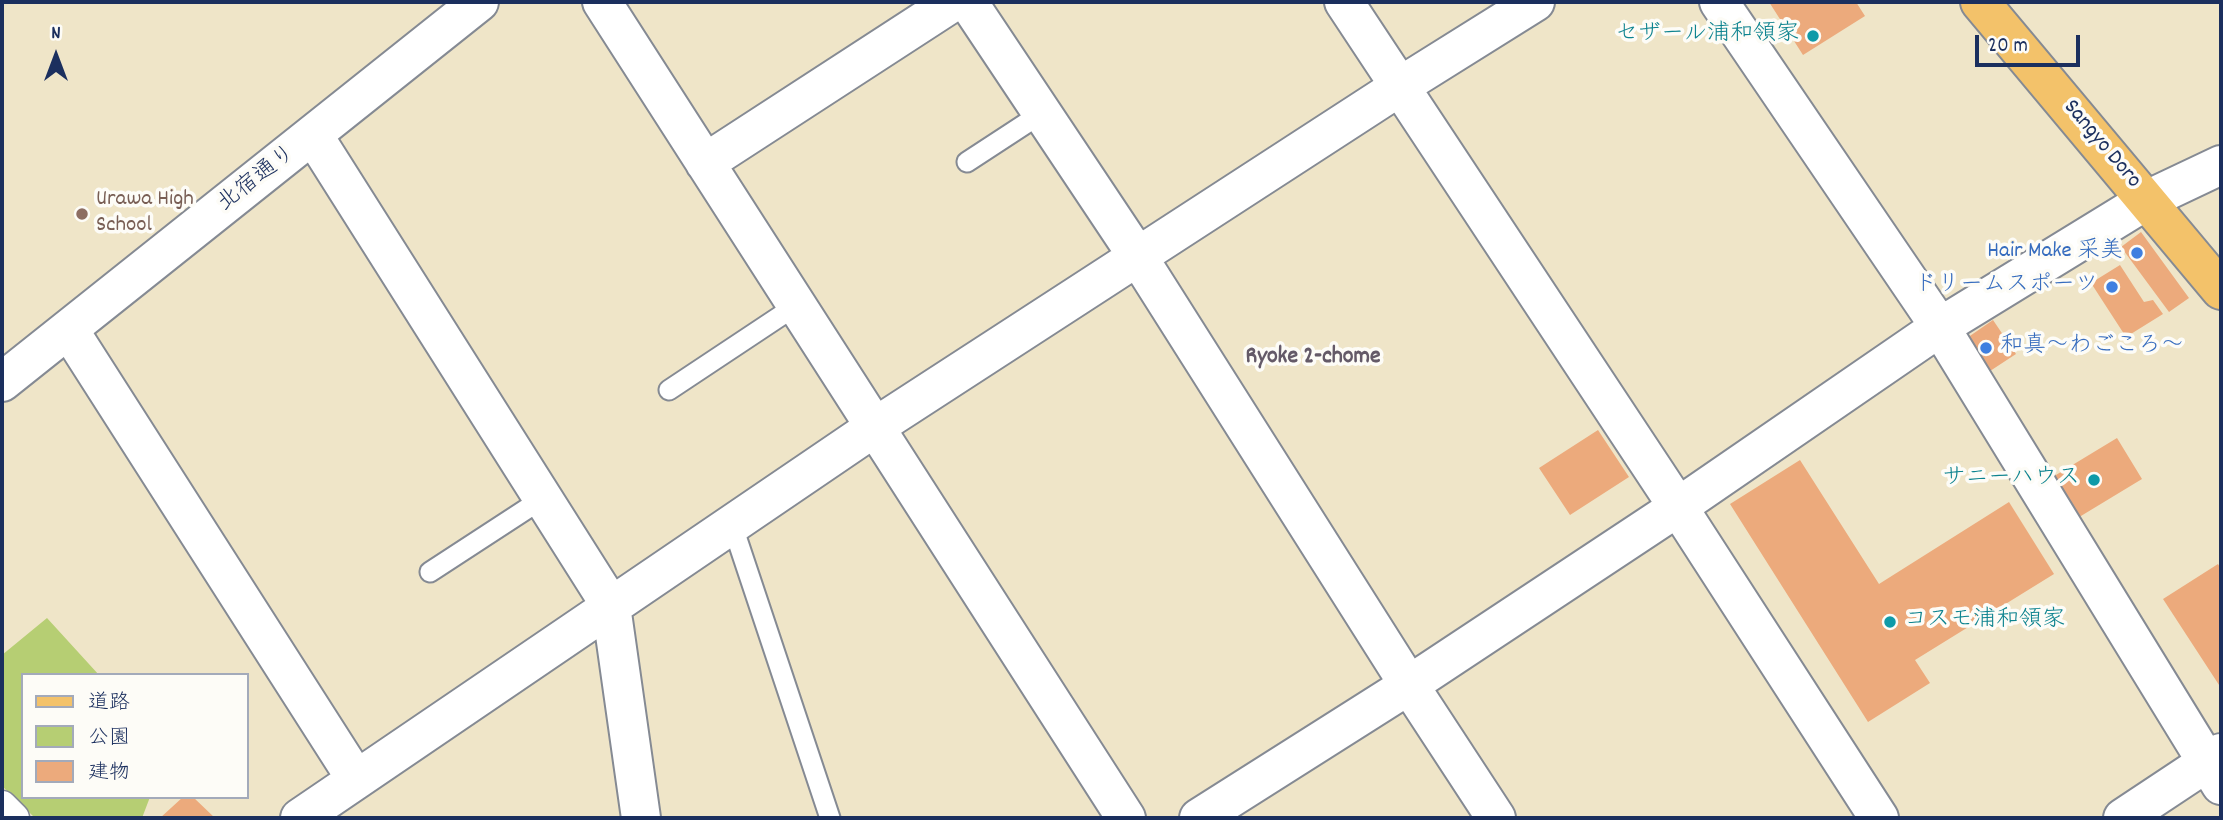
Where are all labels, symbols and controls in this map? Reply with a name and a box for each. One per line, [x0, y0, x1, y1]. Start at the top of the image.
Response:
north arrow [21, 21, 91, 91]
text: N [51, 21, 61, 48]
scale bar [1978, 21, 2083, 65]
place label: セザール浦和領家 [1615, 22, 1799, 50]
marker: セザール浦和領家 [1805, 28, 1821, 44]
text: 20 m [1988, 32, 2028, 62]
street label: Sangyo Doro [2056, 95, 2146, 195]
street label: 北宿通り [213, 141, 303, 219]
place label: Urawa High School [96, 187, 194, 241]
marker: Urawa High School [74, 206, 90, 222]
place label: Hair Make 采美 [1987, 239, 2123, 267]
marker: Hair Make 采美 [2129, 245, 2145, 261]
place label: ドリームスポーツ [1914, 273, 2098, 301]
marker: ドリームスポーツ [2104, 279, 2120, 295]
place label: 和真～わごころ～ [2000, 334, 2184, 362]
marker: 和真～わごころ～ [1978, 340, 1994, 356]
district label: Ryoke 2-chome [1245, 345, 1381, 373]
place label: サニーハウス [1942, 466, 2080, 494]
marker: サニーハウス [2086, 472, 2102, 488]
place label: コスモ浦和領家 [1904, 608, 2065, 636]
marker: コスモ浦和領家 [1882, 614, 1898, 630]
legend [21, 673, 248, 799]
text: 道路 [88, 689, 130, 719]
text: 公園 [88, 724, 130, 754]
text: 建物 [88, 759, 130, 789]

